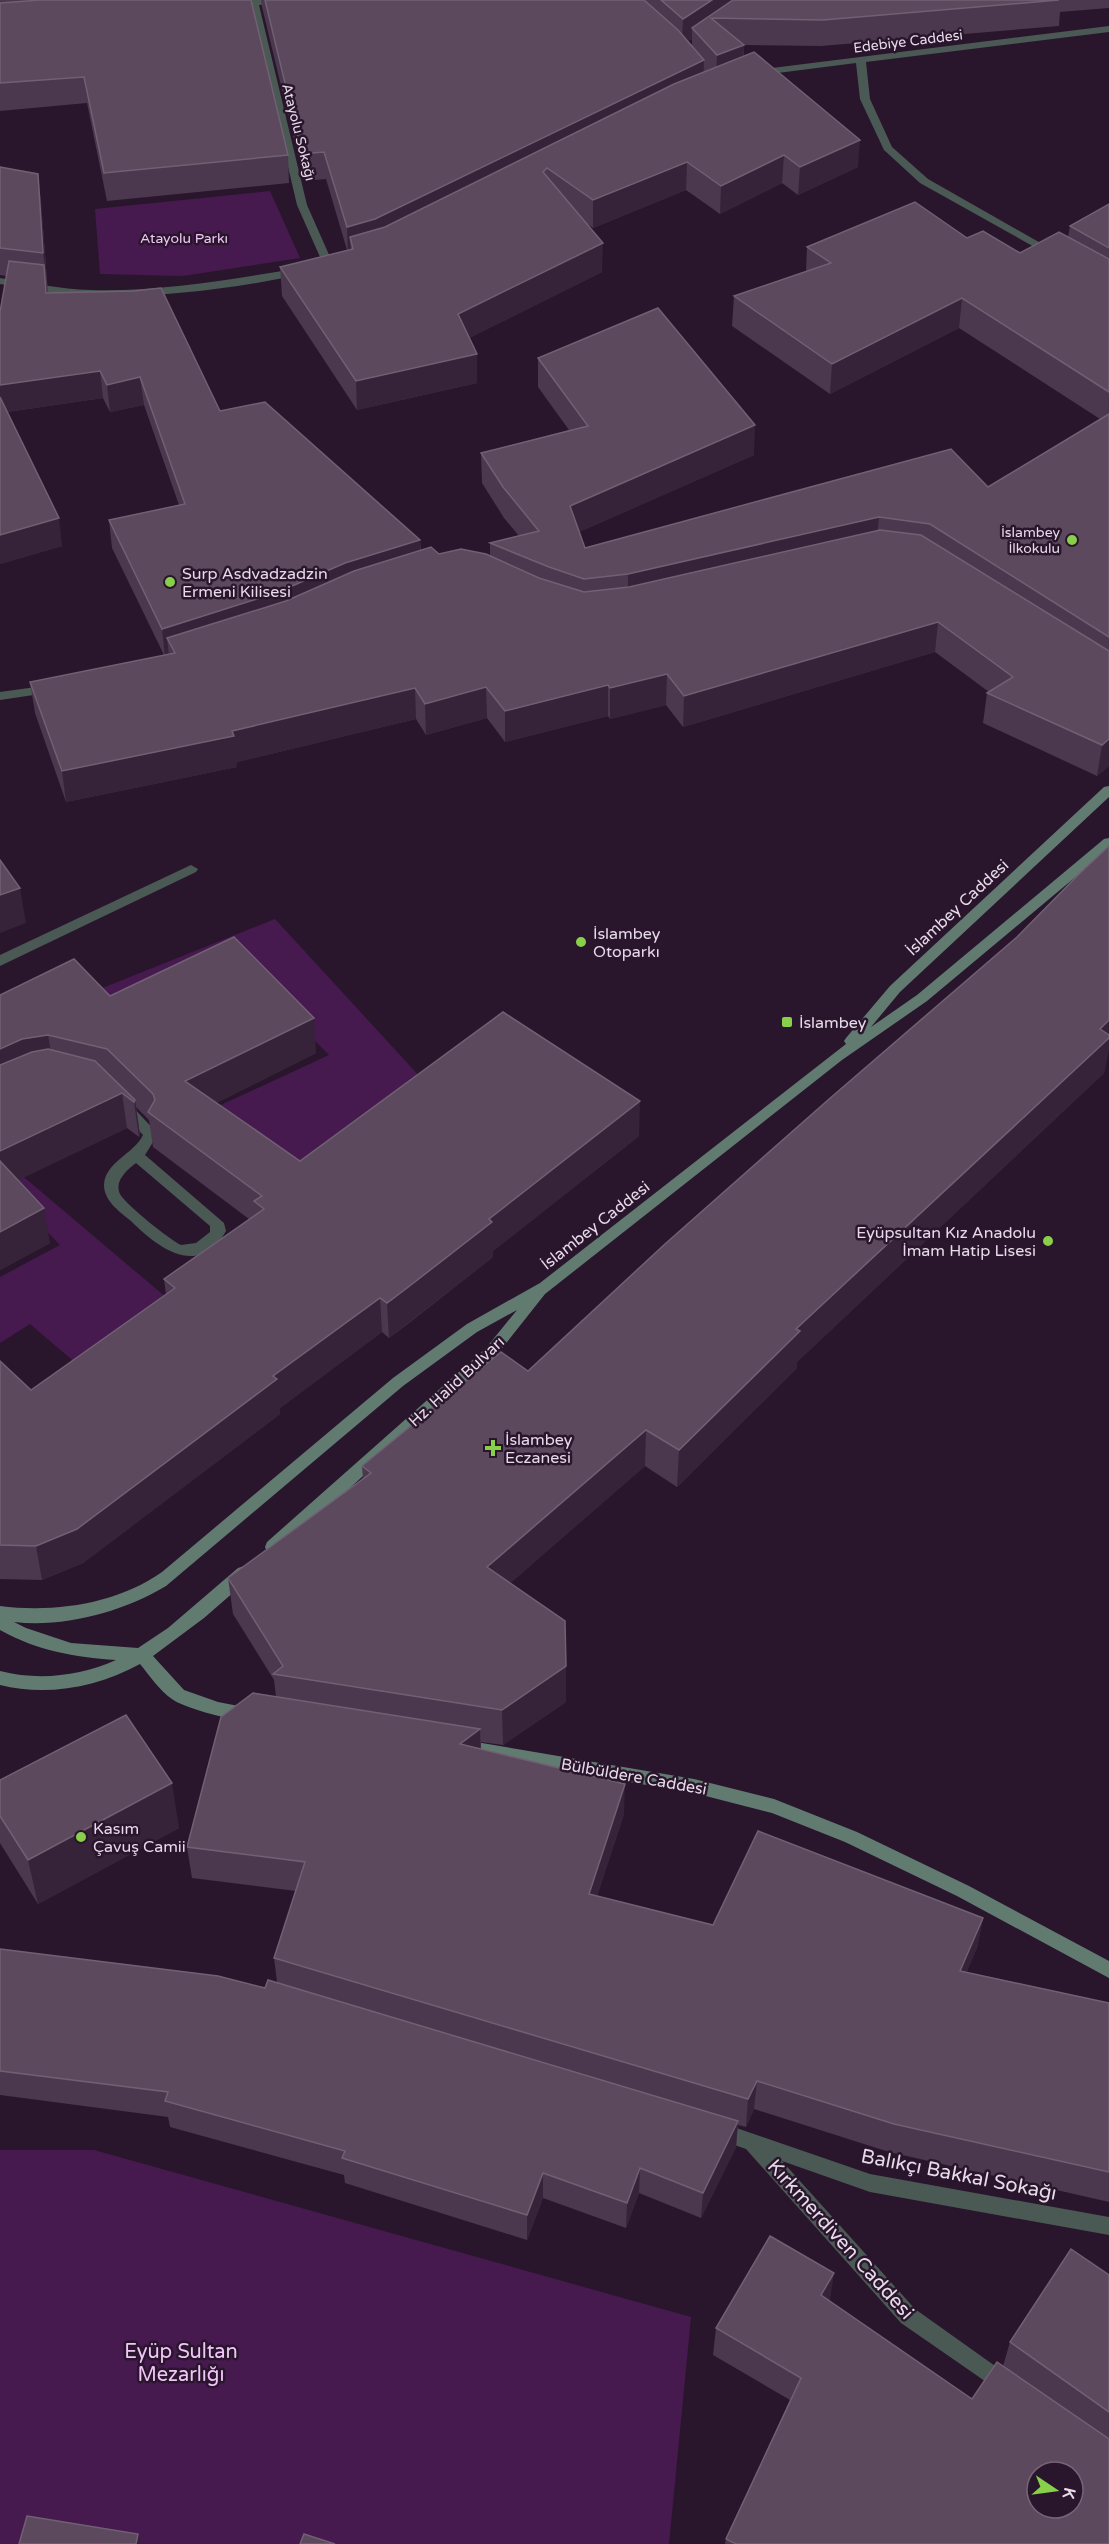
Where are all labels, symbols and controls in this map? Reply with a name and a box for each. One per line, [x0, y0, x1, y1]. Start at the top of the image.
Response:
street label: Edebiye Caddesi [852, 26, 964, 57]
street label: Atayolu Sokağı [278, 82, 319, 183]
park label: Atayolu Parkı [140, 230, 228, 247]
place label: İslambey İlkokulu [1001, 524, 1060, 557]
marker: İslambey İlkokulu [1065, 533, 1079, 547]
place label: Surp Asdvadzadzin Ermeni Kilisesi [182, 564, 328, 602]
marker: Surp Asdvadzadzin Ermeni Kilisesi [163, 575, 177, 589]
street label: İslambey Caddesi [902, 855, 1013, 960]
place label: İslambey Otoparkı [593, 924, 661, 962]
marker: İslambey Otoparkı [574, 935, 588, 949]
place label: İslambey [799, 1013, 867, 1033]
marker: İslambey [780, 1015, 794, 1029]
street label: İslambey Caddesi [537, 1177, 654, 1274]
place label: Eyüpsultan Kız Anadolu İmam Hatip Lisesi [856, 1223, 1036, 1261]
marker: Eyüpsultan Kız Anadolu İmam Hatip Lisesi [1041, 1234, 1055, 1248]
street label: Hz. Halid Bulvarı [405, 1332, 509, 1431]
place label: İslambey Eczanesi [505, 1430, 573, 1468]
marker: İslambey Eczanesi [486, 1441, 500, 1455]
street label: Bülbüldere Caddesi [559, 1754, 708, 1800]
place label: Kasım Çavuş Camii [93, 1819, 186, 1857]
marker: Kasım Çavuş Camii [74, 1830, 88, 1844]
street label: Balıkçı Bakkal Sokağı [859, 2144, 1059, 2206]
street label: Kırkmerdiven Caddesi [762, 2155, 918, 2325]
park label: Eyüp Sultan Mezarlığı [124, 2340, 238, 2387]
north arrow [1025, 2460, 1085, 2520]
text: K [1058, 2486, 1080, 2501]

